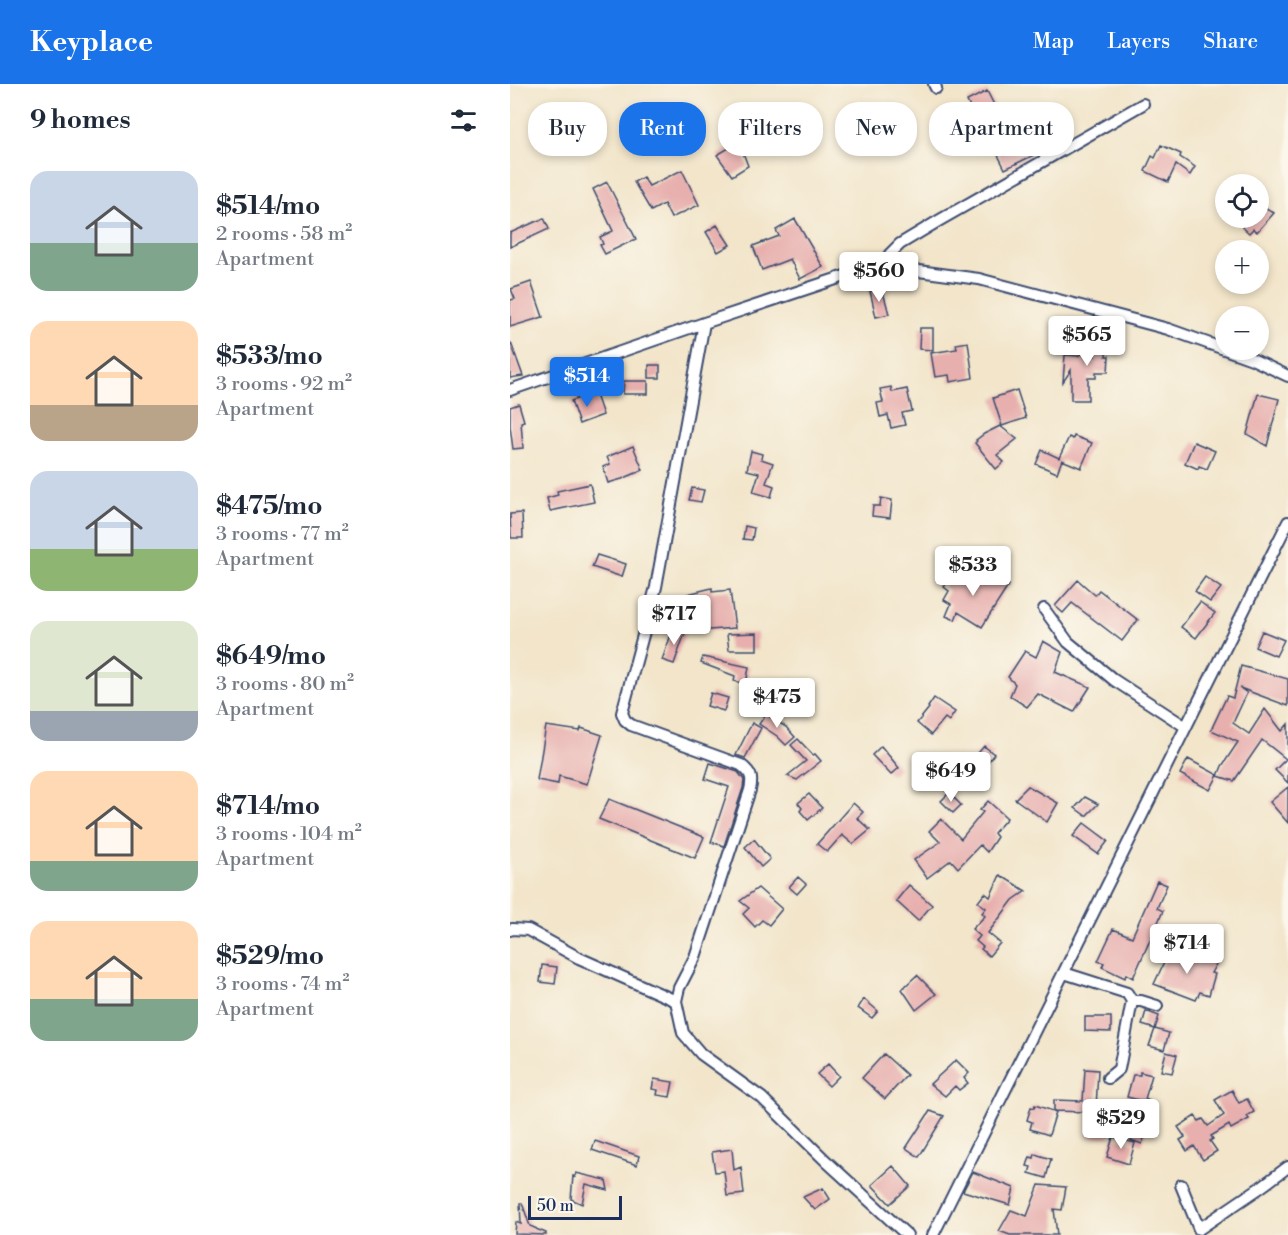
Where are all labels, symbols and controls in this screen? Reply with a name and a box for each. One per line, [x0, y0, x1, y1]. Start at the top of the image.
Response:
text: Keyplace [30, 25, 153, 60]
text: Map [1033, 29, 1074, 55]
text: Layers [1107, 29, 1170, 55]
text: Share [1203, 29, 1258, 55]
chip: Buy [528, 102, 607, 156]
chip: Rent [619, 102, 706, 156]
chip: Filters [718, 102, 823, 156]
chip: New [835, 102, 917, 156]
chip: Apartment [929, 102, 1074, 156]
text: 9 homes [30, 104, 131, 136]
icon: filters [447, 104, 480, 137]
map controls [1215, 174, 1269, 360]
button: locate [1215, 174, 1269, 228]
text: $514/mo [216, 190, 320, 222]
icon: home [78, 195, 150, 267]
text: 2 rooms · 58 m² [216, 222, 352, 247]
button: + [1215, 240, 1269, 294]
text: Apartment [216, 247, 314, 272]
pin: $560 [843, 252, 915, 303]
text: $560 [853, 259, 905, 284]
button: − [1215, 306, 1269, 360]
pin: $565 [1051, 316, 1123, 367]
text: $565 [1062, 323, 1112, 348]
text: $533/mo [216, 340, 323, 372]
icon: home [78, 345, 150, 417]
pin: $514 [551, 357, 623, 408]
text: $514 [564, 364, 610, 389]
text: 3 rooms · 92 m² [216, 372, 352, 397]
text: Apartment [216, 397, 314, 422]
text: $475/mo [216, 490, 322, 522]
icon: home [78, 495, 150, 567]
text: 3 rooms · 77 m² [216, 522, 349, 547]
pin: $533 [937, 546, 1009, 597]
text: Apartment [216, 547, 314, 572]
text: $533 [949, 553, 997, 578]
pin: $717 [638, 595, 710, 646]
text: $717 [652, 602, 696, 627]
text: $649/mo [216, 640, 326, 672]
icon: home [78, 645, 150, 717]
text: 3 rooms · 80 m² [216, 672, 354, 697]
pin: $475 [741, 678, 813, 729]
text: $475 [753, 685, 801, 710]
text: Apartment [216, 697, 314, 722]
pin: $649 [915, 752, 987, 803]
text: $649 [926, 759, 976, 784]
text: $714/mo [216, 790, 320, 822]
icon: home [78, 795, 150, 867]
text: 3 rooms · 104 m² [216, 822, 362, 847]
text: Apartment [216, 847, 314, 872]
pin: $714 [1151, 924, 1223, 975]
text: $714 [1164, 931, 1210, 956]
text: $529/mo [216, 940, 324, 972]
icon: home [78, 945, 150, 1017]
text: 3 rooms · 74 m² [216, 972, 349, 997]
text: Apartment [216, 997, 314, 1022]
pin: $529 [1085, 1099, 1157, 1150]
text: $529 [1096, 1106, 1146, 1131]
scale bar [528, 1193, 622, 1220]
text: 50 m [537, 1196, 574, 1216]

